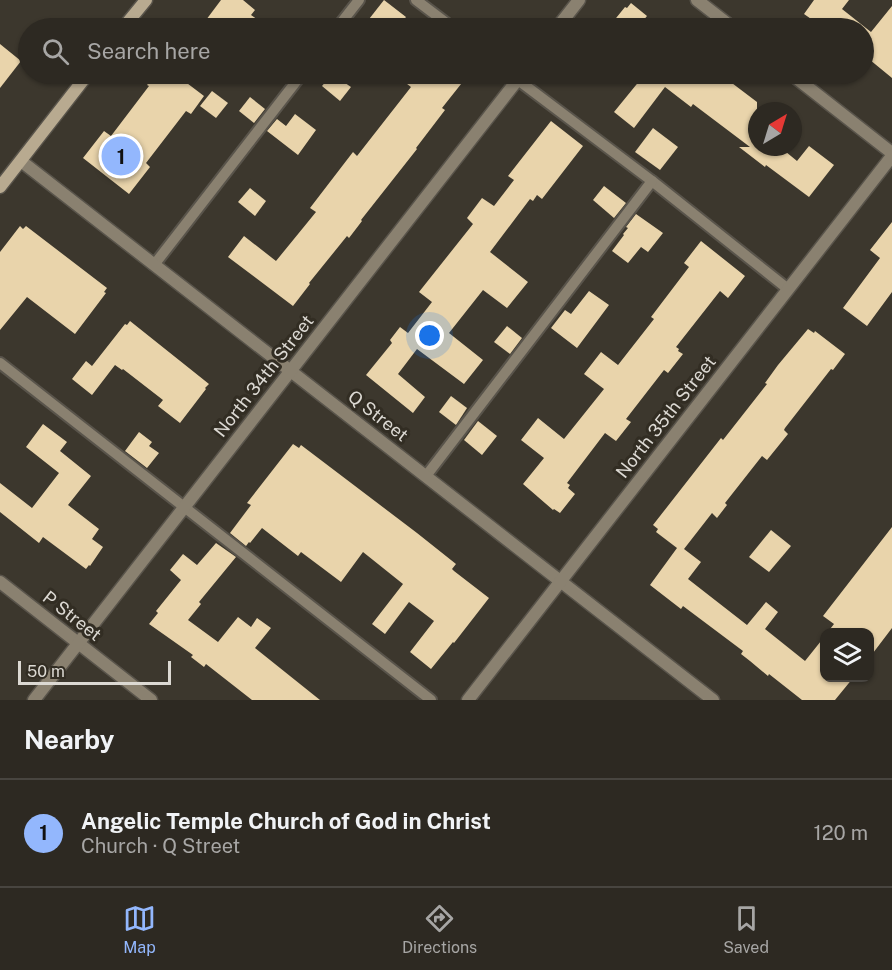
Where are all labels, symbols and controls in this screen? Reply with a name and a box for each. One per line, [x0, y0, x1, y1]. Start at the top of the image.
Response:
search box [18, 18, 874, 84]
icon: search [39, 35, 72, 68]
text: Search here [87, 38, 211, 64]
north arrow [748, 102, 802, 156]
pin: 1 [102, 134, 140, 178]
street label: North 34th Street [209, 310, 318, 441]
your location [415, 321, 444, 350]
street label: North 35th Street [611, 351, 720, 482]
street label: Q Street [344, 386, 413, 446]
street label: P Street [39, 586, 106, 645]
map controls [820, 628, 874, 682]
button: layers [820, 628, 874, 682]
scale bar [18, 658, 171, 686]
text: 50 m [27, 662, 65, 681]
text: Nearby [24, 724, 114, 755]
text: Angelic Temple Church of God in Christ [81, 808, 491, 834]
text: 1 [39, 821, 48, 845]
text: 120 m [814, 821, 868, 845]
text: Church · Q Street [81, 834, 240, 858]
tab: Map [123, 902, 156, 957]
tab: Directions [402, 902, 477, 957]
tab: Saved [723, 902, 769, 957]

